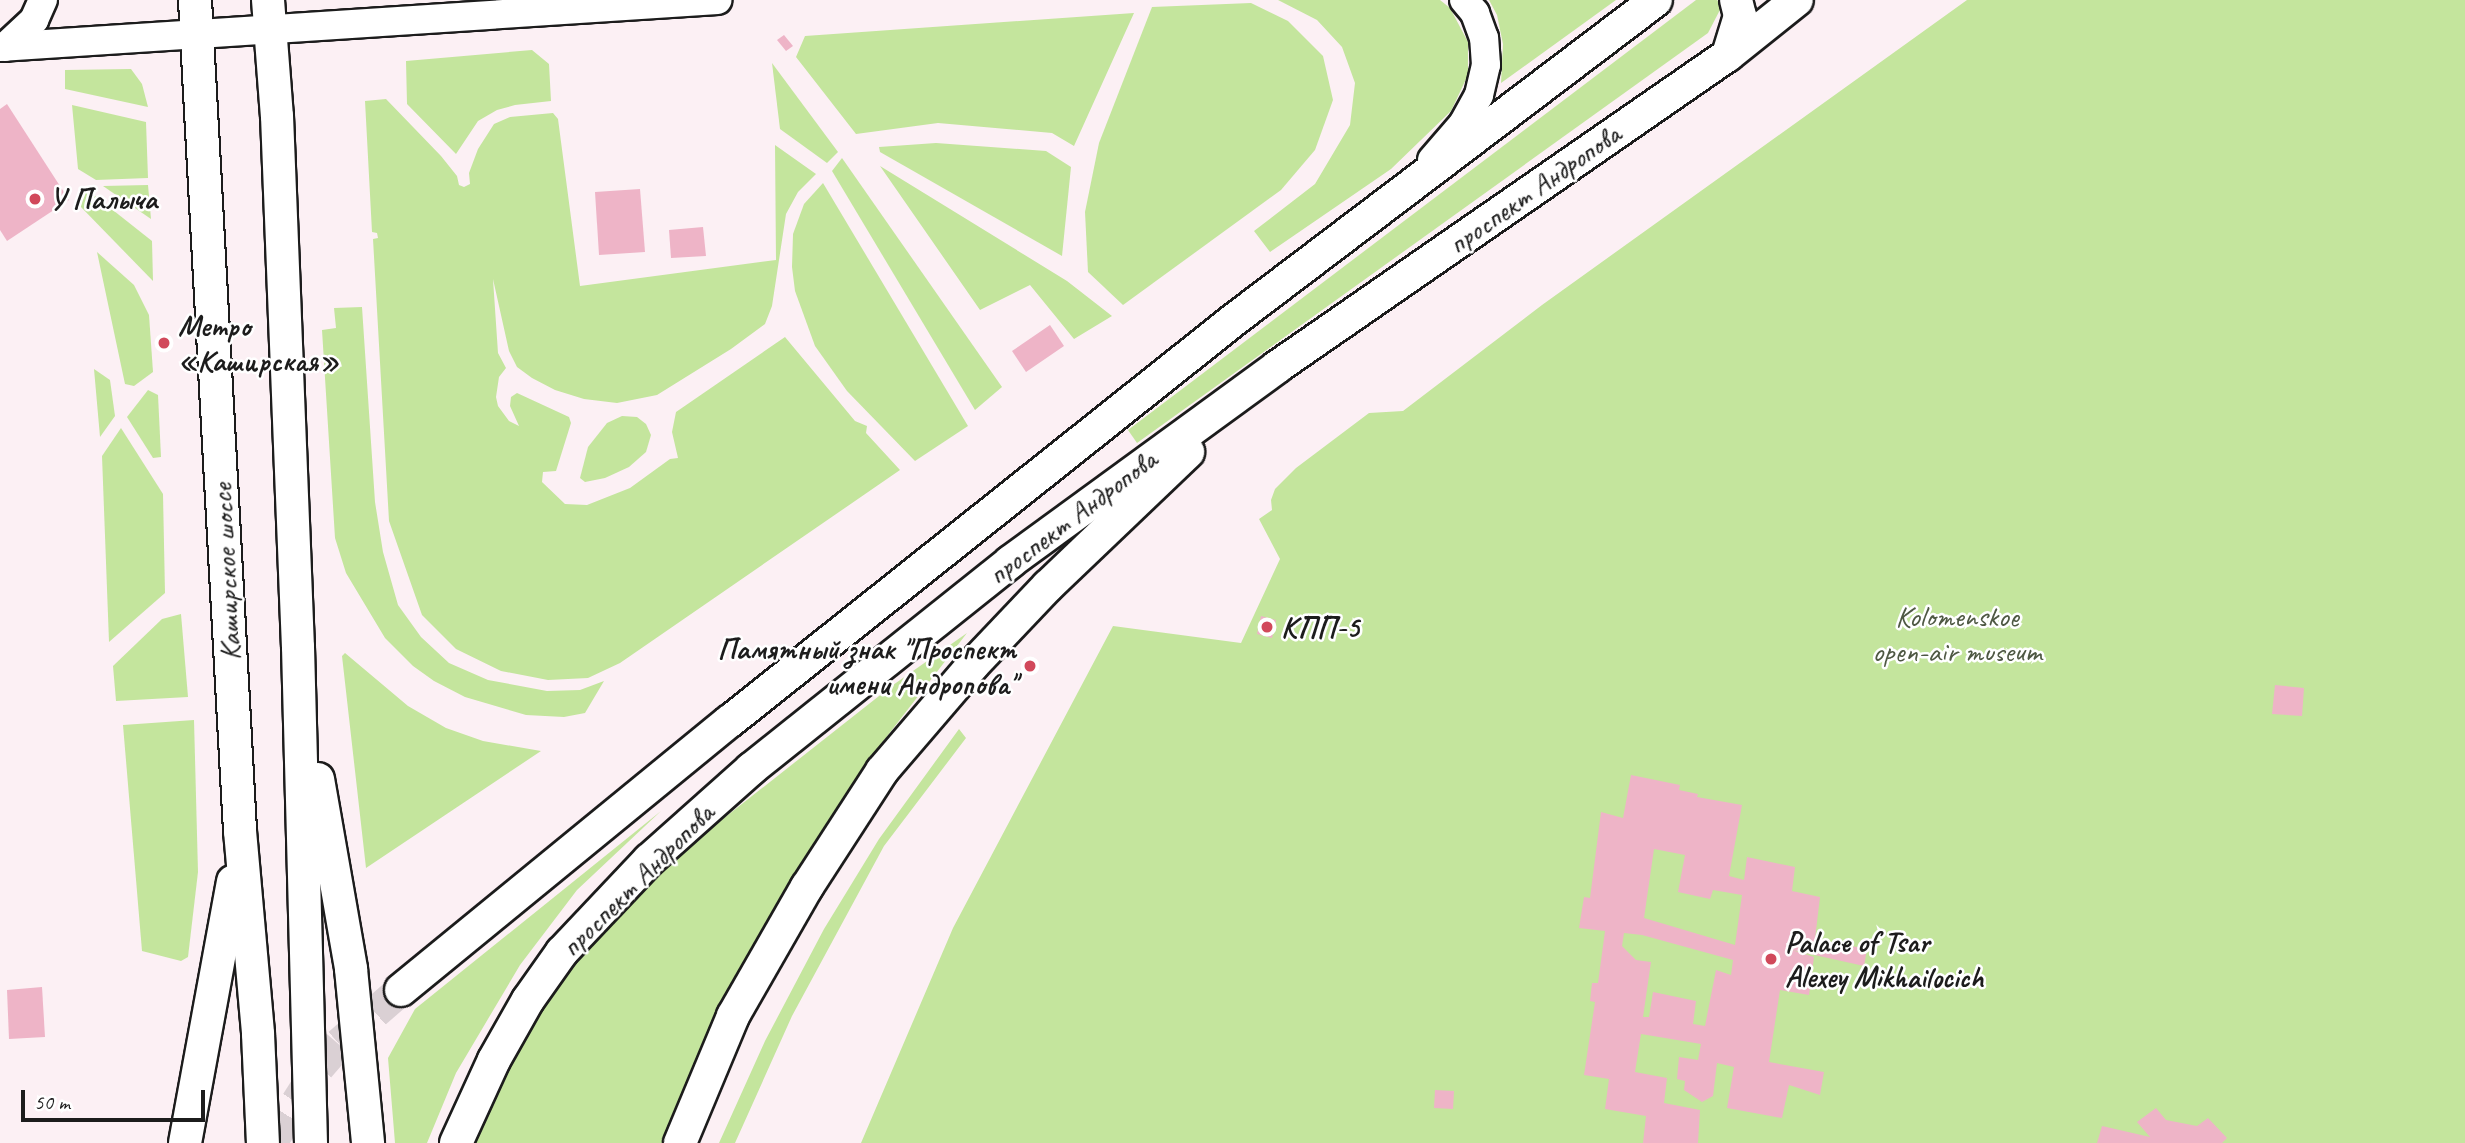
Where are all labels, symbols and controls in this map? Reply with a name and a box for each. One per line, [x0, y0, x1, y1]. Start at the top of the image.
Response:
street label: проспект Андропова [1441, 116, 1627, 262]
place label: У Палыча [49, 181, 157, 217]
marker: У Палыча [27, 191, 43, 207]
place label: Метро «Каширская» [178, 308, 339, 378]
marker: Метро «Каширская» [156, 335, 172, 351]
street label: проспект Андропова [980, 442, 1164, 592]
street label: Каширское шоссе [203, 482, 249, 662]
park label: Kolomenskoe open-air museum [1873, 598, 2041, 668]
place label: КПП-5 [1281, 609, 1359, 645]
marker: КПП-5 [1259, 619, 1275, 635]
place label: Памятный знак "Проспект имени Андропова" [718, 631, 1016, 702]
marker: Памятный знак "Проспект имени Андропова" [1022, 658, 1038, 674]
street label: проспект Андропова [553, 796, 721, 964]
place label: Palace of Tsar Alexey Mikhailocich [1785, 924, 1983, 995]
marker: Palace of Tsar Alexey Mikhailocich [1763, 951, 1779, 967]
scale bar [24, 1076, 208, 1120]
text: 50 m [34, 1089, 70, 1115]

